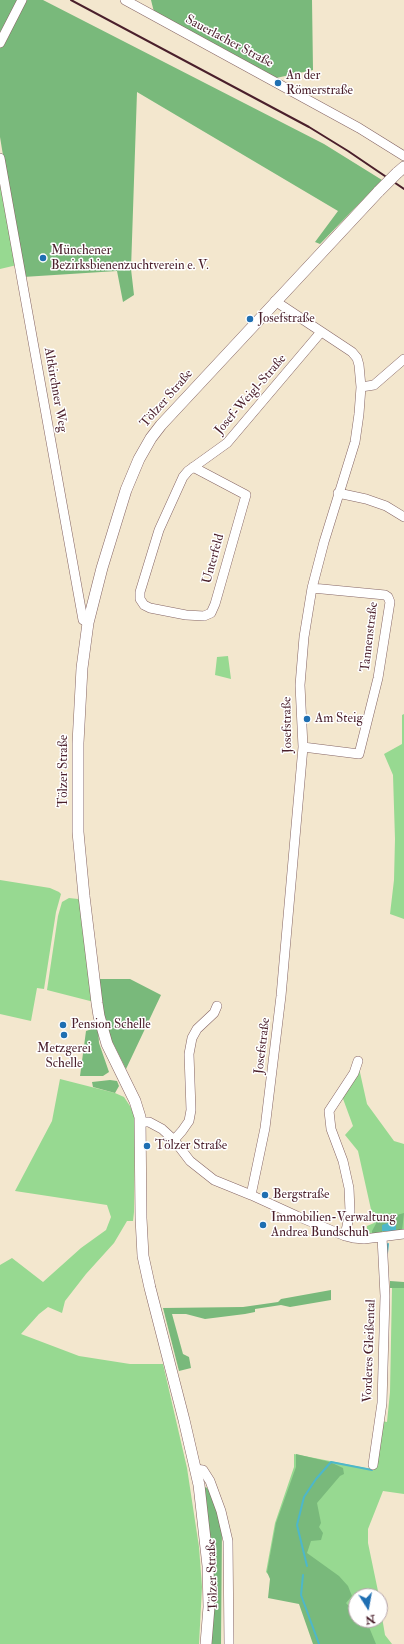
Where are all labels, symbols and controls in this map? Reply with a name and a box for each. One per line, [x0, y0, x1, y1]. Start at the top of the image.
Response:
street label: Sauerlacher Straße [182, 12, 276, 72]
place label: An der Römerstraße [286, 68, 353, 99]
marker: An der Römerstraße [273, 78, 283, 88]
place label: Münchener Bezirksbienenzuchtverein e. V. [51, 243, 209, 274]
marker: Münchener Bezirksbienenzuchtverein e. V. [38, 253, 48, 263]
place label: Josefstraße [258, 311, 315, 327]
marker: Josefstraße [245, 314, 255, 324]
street label: Altkirchner Weg [40, 346, 70, 434]
street label: Josef-Weigl-Straße [212, 352, 290, 438]
street label: Tölzer Straße [137, 367, 197, 431]
street label: Unterfeld [200, 532, 228, 586]
street label: Tannenstraße [358, 601, 382, 673]
street label: Josefstraße [280, 697, 296, 753]
place label: Am Steig [315, 711, 363, 727]
marker: Am Steig [302, 714, 312, 724]
street label: Tölzer Straße [56, 735, 72, 807]
place label: Pension Schelle [71, 1017, 151, 1033]
street label: Josefstraße [252, 1017, 274, 1075]
marker: Pension Schelle [58, 1020, 68, 1030]
marker: Metzgerei Schelle [59, 1030, 69, 1040]
place label: Metzgerei Schelle [37, 1041, 91, 1072]
place label: Tölzer Straße [155, 1138, 227, 1154]
marker: Tölzer Straße [142, 1141, 152, 1151]
place label: Bergstraße [273, 1187, 329, 1203]
marker: Bergstraße [260, 1190, 270, 1200]
place label: Immobilien-Verwaltung Andrea Bundschuh [271, 1210, 396, 1241]
marker: Immobilien-Verwaltung Andrea Bundschuh [258, 1220, 268, 1230]
street label: Vorderes Gleißental [360, 1299, 380, 1403]
street label: Tölzer Straße [204, 1539, 222, 1611]
north arrow [348, 1588, 388, 1628]
text: N [364, 1612, 376, 1627]

